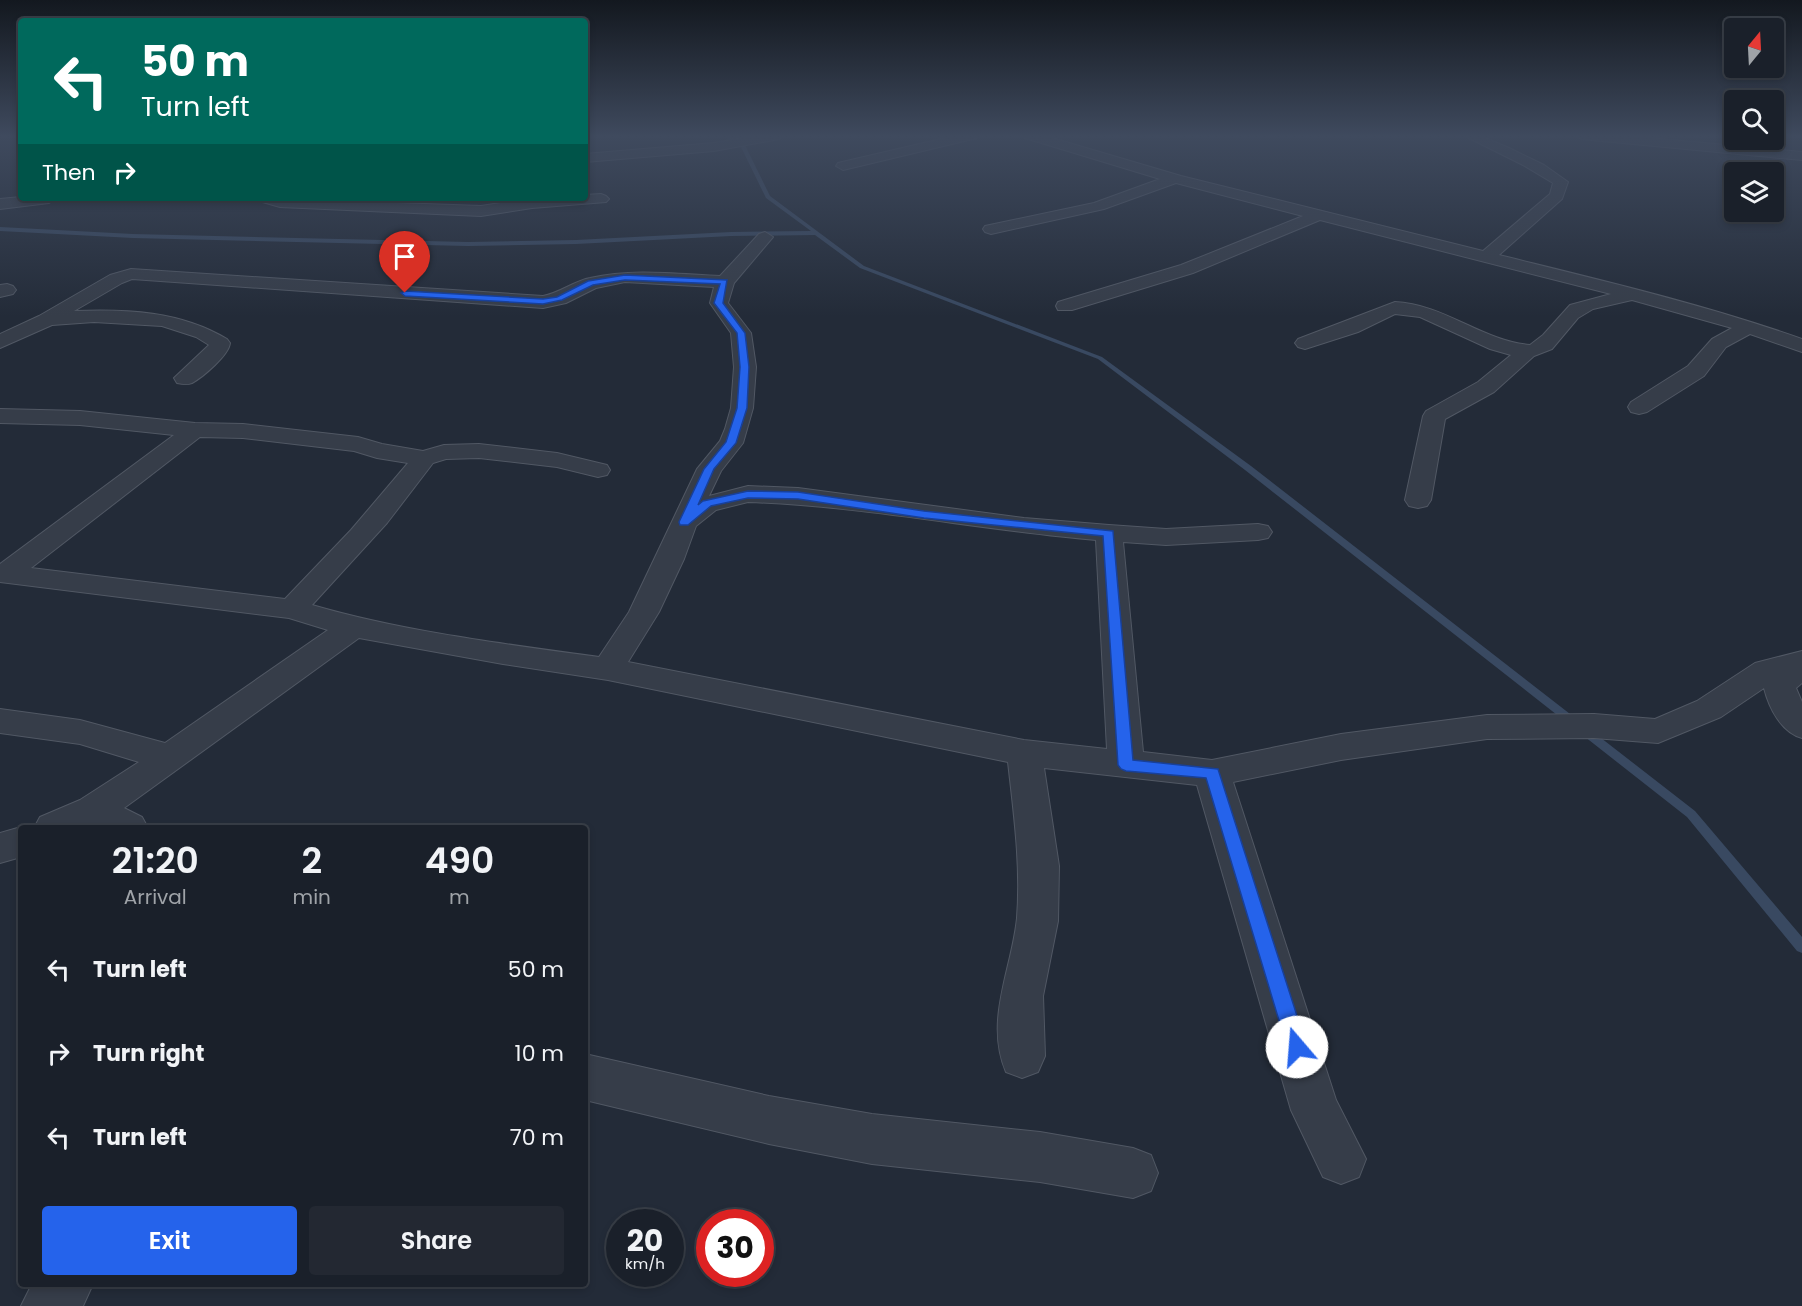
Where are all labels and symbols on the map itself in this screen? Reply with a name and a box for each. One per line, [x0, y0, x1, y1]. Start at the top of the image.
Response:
north arrow [1724, 18, 1784, 78]
pin [379, 231, 430, 293]
position arrow [1265, 1015, 1329, 1079]
speed limit sign: 30 [696, 1209, 774, 1287]

